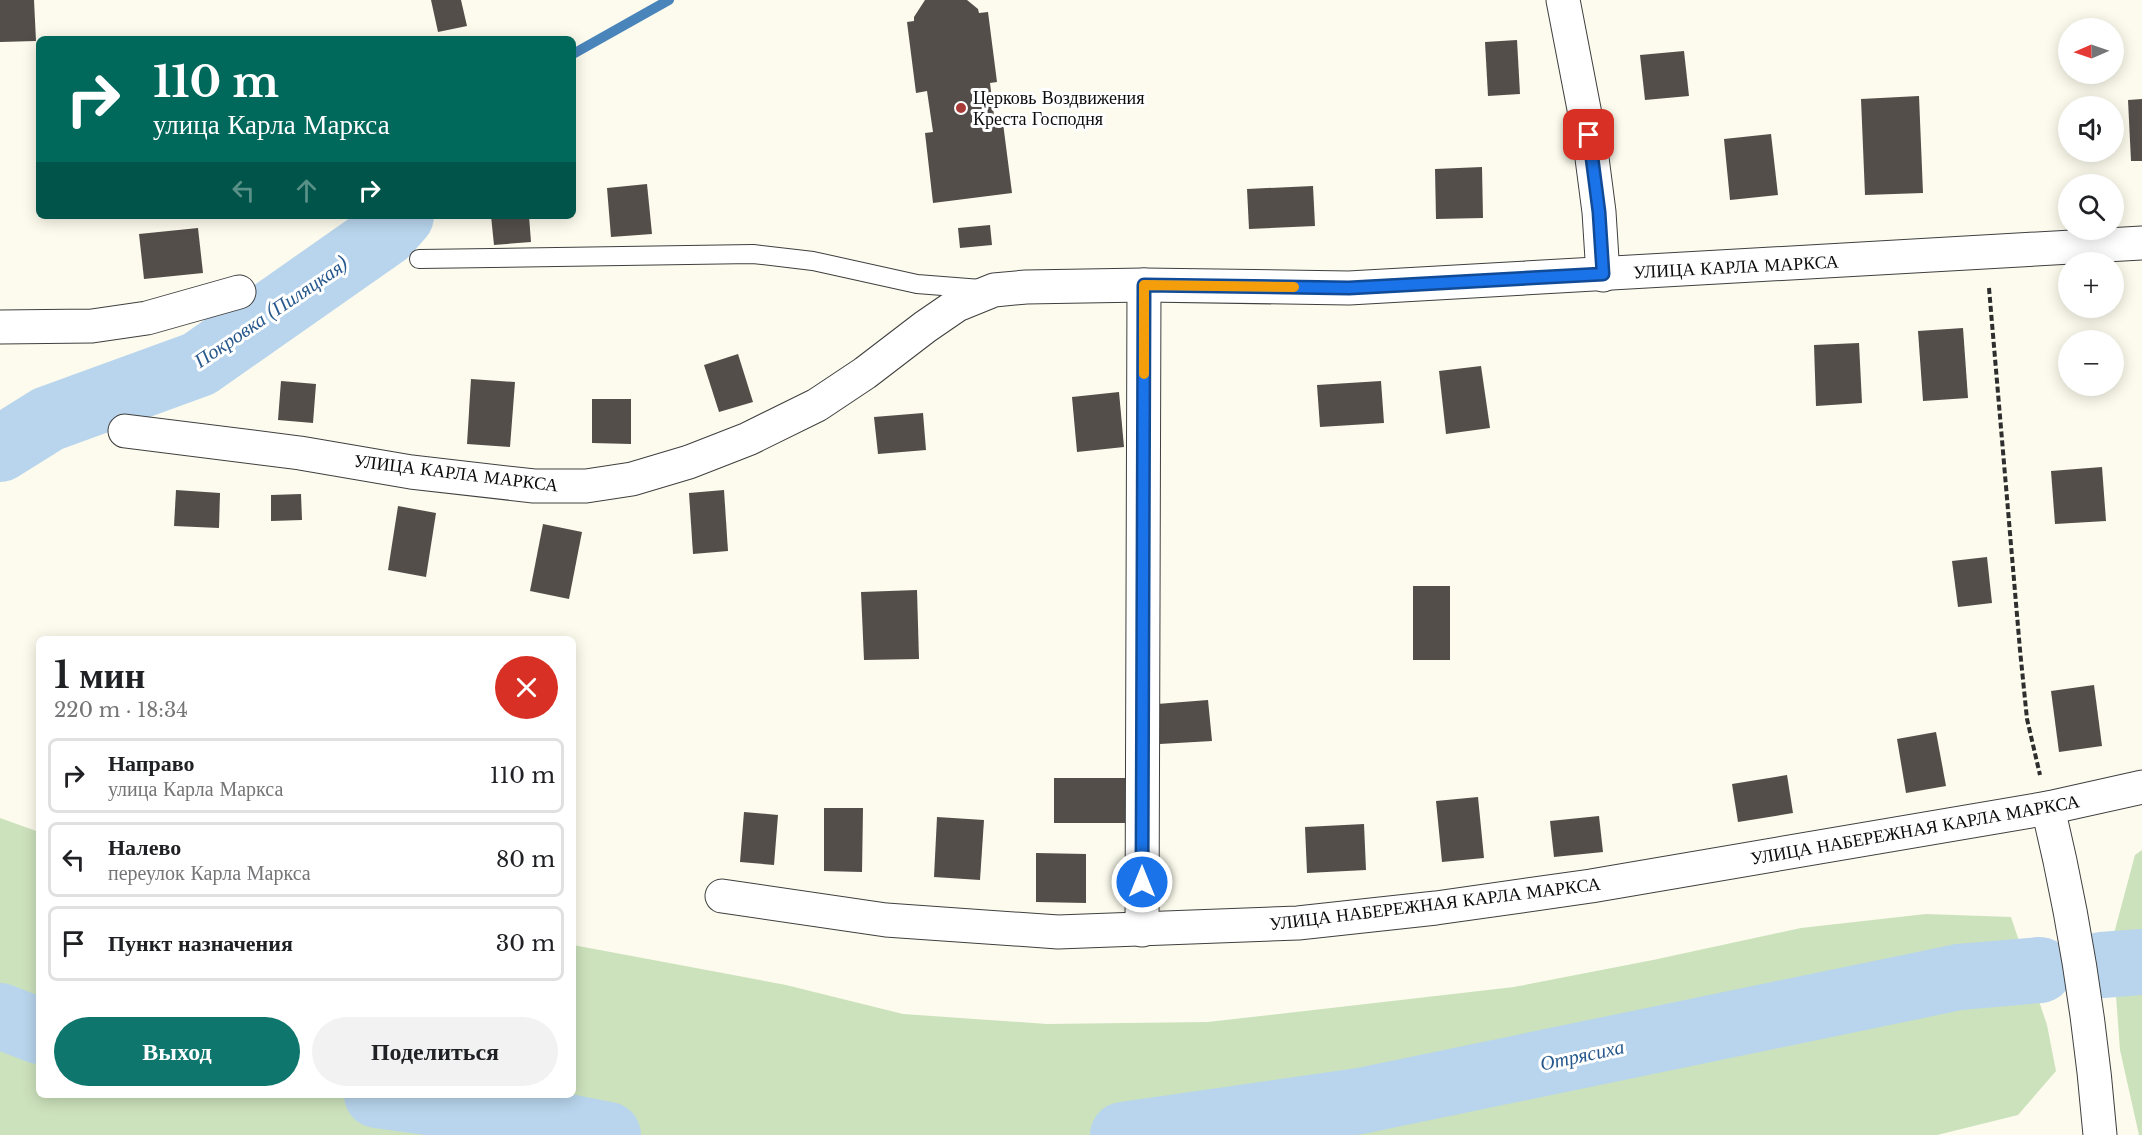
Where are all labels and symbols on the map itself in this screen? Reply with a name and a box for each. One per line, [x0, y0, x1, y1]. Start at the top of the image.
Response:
north arrow [2058, 18, 2124, 84]
place label: Церковь Воздвижения Креста Господня [973, 87, 1145, 130]
marker: Церковь Воздвижения Креста Господня [954, 101, 968, 115]
pin [1563, 109, 1614, 160]
water label: Покровка (Пиляцкая) [188, 251, 353, 373]
street label: УЛИЦА КАРЛА МАРКСА [1633, 251, 1839, 283]
street label: УЛИЦА КАРЛА МАРКСА [353, 450, 559, 496]
street label: УЛИЦА НАБЕРЕЖНАЯ КАРЛА МАРКСА [1749, 790, 2081, 870]
position arrow [1110, 850, 1174, 914]
street label: УЛИЦА НАБЕРЕЖНАЯ КАРЛА МАРКСА [1268, 873, 1602, 935]
water label: Отрясиха [1538, 1034, 1626, 1076]

